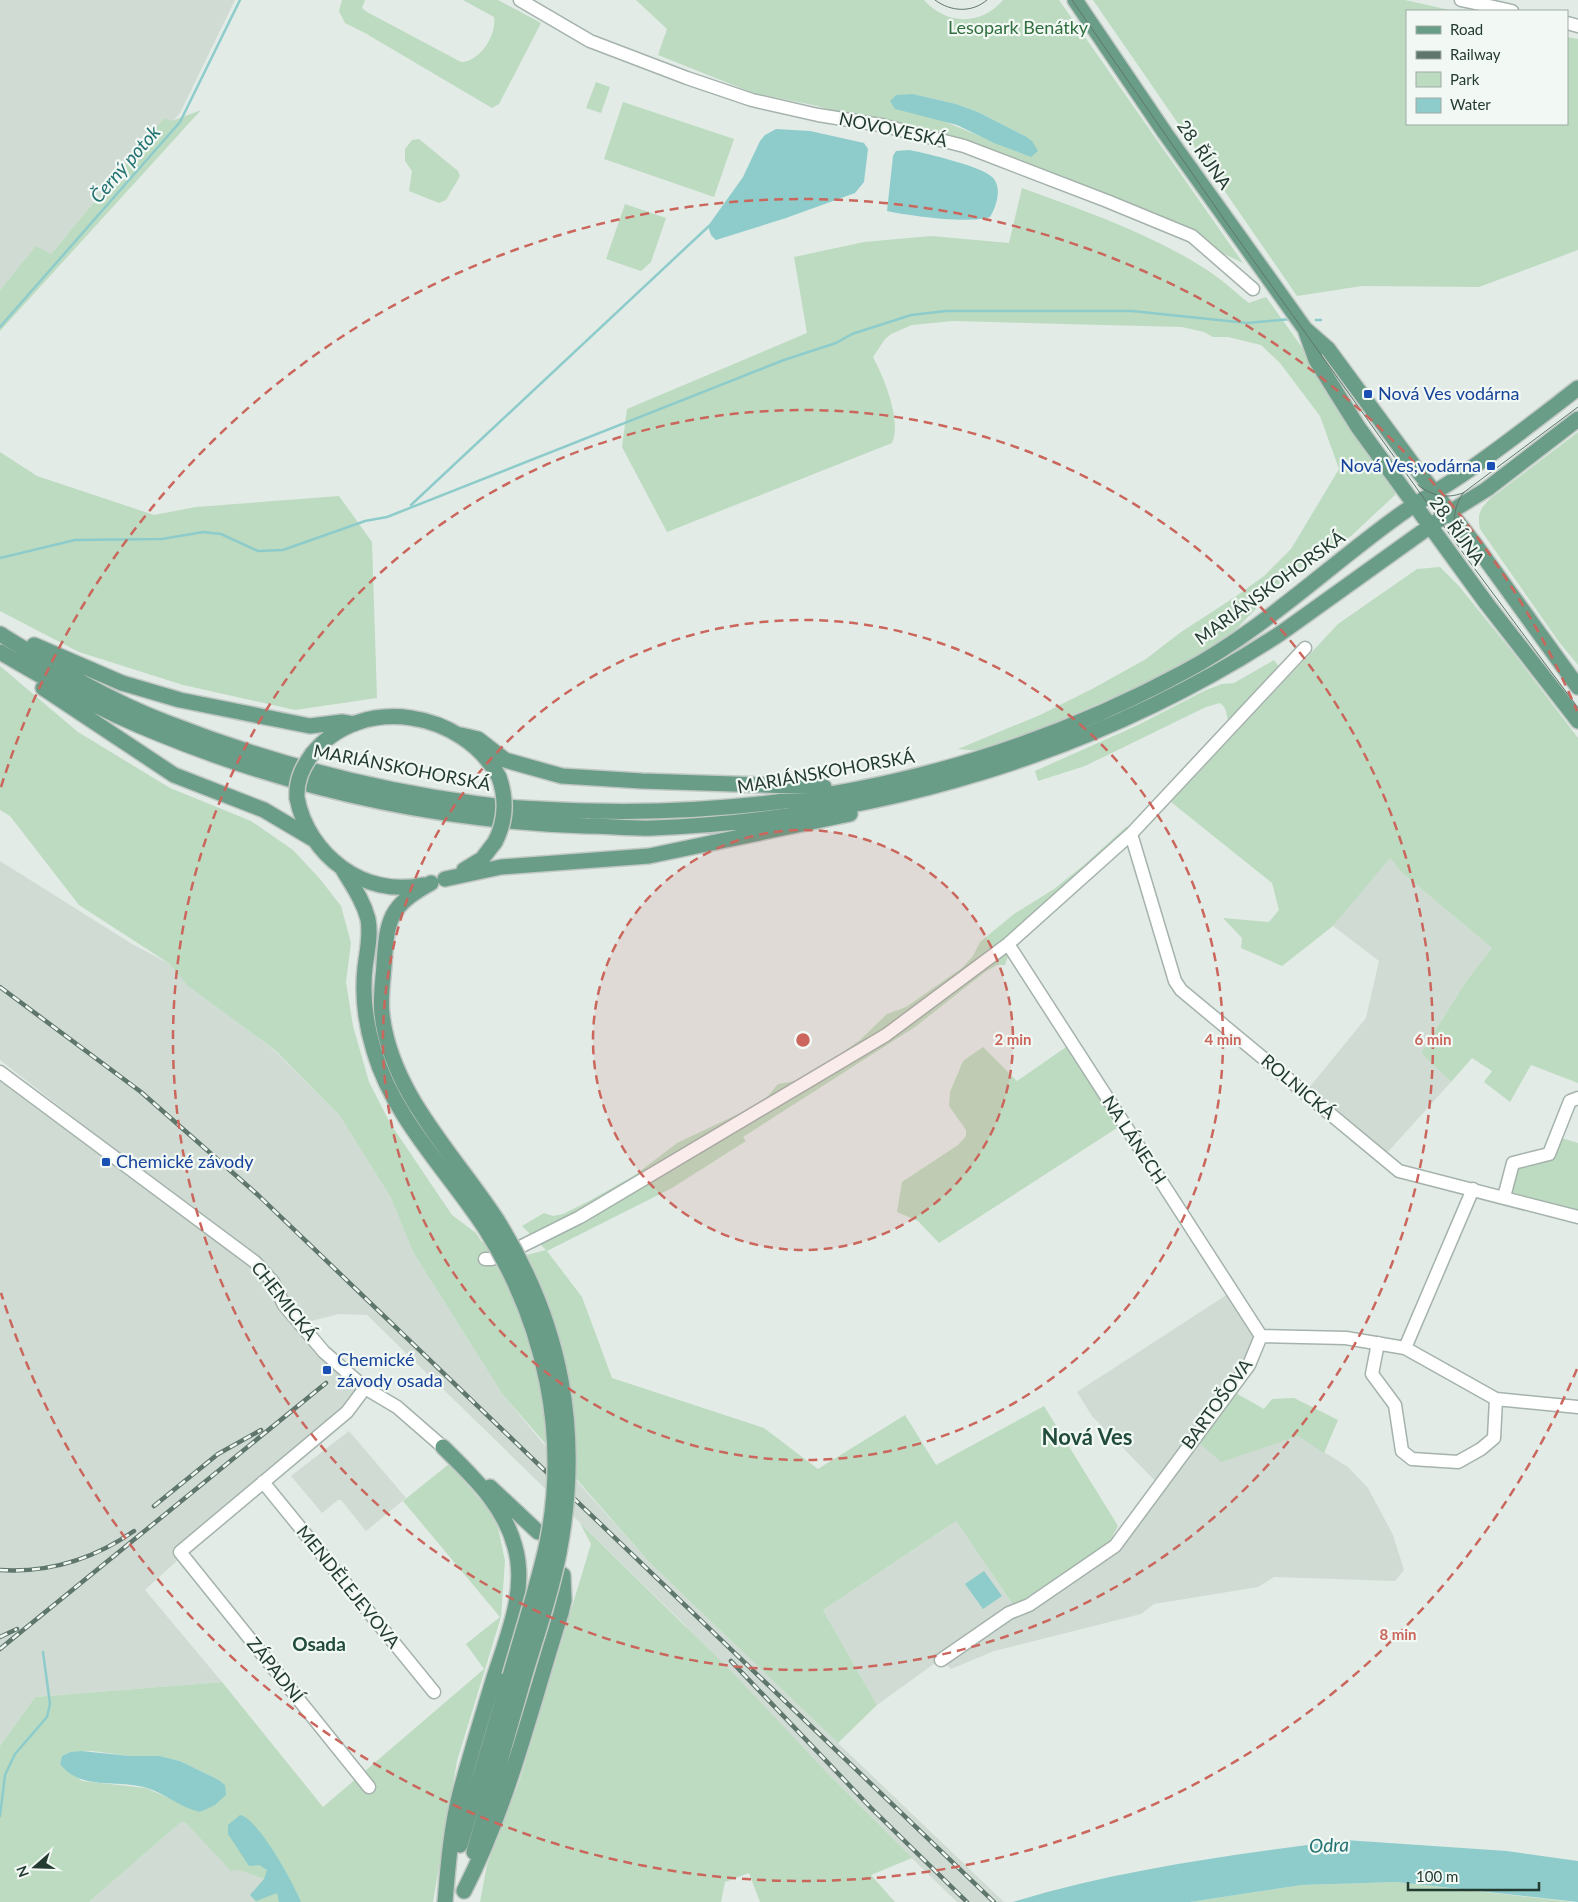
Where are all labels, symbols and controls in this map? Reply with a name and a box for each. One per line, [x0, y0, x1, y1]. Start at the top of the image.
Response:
legend [1406, 10, 1568, 125]
park label: Lesopark Benátky [948, 16, 1089, 38]
text: Road [1450, 20, 1483, 38]
text: Railway [1450, 45, 1501, 63]
text: Park [1450, 70, 1480, 88]
text: Water [1450, 95, 1491, 113]
street label: NOVOVESKÁ [837, 107, 950, 151]
street label: 28. ŘÍJNA [1173, 116, 1237, 194]
water label: Černý potok [85, 119, 165, 207]
place label: Nová Ves vodárna [1378, 382, 1520, 404]
marker: Nová Ves vodárna [1362, 388, 1374, 400]
place label: Nová Ves,vodárna [1340, 454, 1481, 476]
marker: Nová Ves,vodárna [1485, 460, 1497, 472]
street label: 28. ŘÍJNA [1426, 492, 1491, 570]
street label: MARIÁNSKOHORSKÁ [1190, 525, 1349, 649]
street label: MARIÁNSKOHORSKÁ [312, 739, 493, 795]
street label: MARIÁNSKOHORSKÁ [735, 744, 917, 797]
text: 2 min [994, 1030, 1032, 1048]
text: 4 min [1204, 1030, 1242, 1048]
text: 6 min [1414, 1030, 1452, 1048]
centre of rings [794, 1031, 812, 1049]
street label: ROLNICKÁ [1257, 1049, 1341, 1124]
street label: NA LÁNECH [1098, 1091, 1172, 1188]
place label: Chemické závody [116, 1150, 254, 1172]
marker: Chemické závody [100, 1156, 112, 1168]
street label: CHEMICKÁ [247, 1257, 323, 1345]
place label: Chemické závody osada [337, 1348, 443, 1391]
street label: BARTOŠOVA [1176, 1353, 1257, 1453]
marker: Chemické závody osada [321, 1364, 333, 1376]
district label: Nová Ves [1042, 1423, 1132, 1450]
street label: MENDĚLEJEVOVA [292, 1520, 406, 1653]
text: 8 min [1379, 1625, 1417, 1643]
street label: ZÁPADNÍ [243, 1632, 309, 1707]
district label: Osada [292, 1632, 346, 1655]
water label: Odra [1309, 1832, 1349, 1857]
north arrow [10, 1842, 60, 1892]
scale bar [1408, 1860, 1539, 1892]
text: N [12, 1864, 32, 1880]
text: 100 m [1416, 1867, 1458, 1885]

